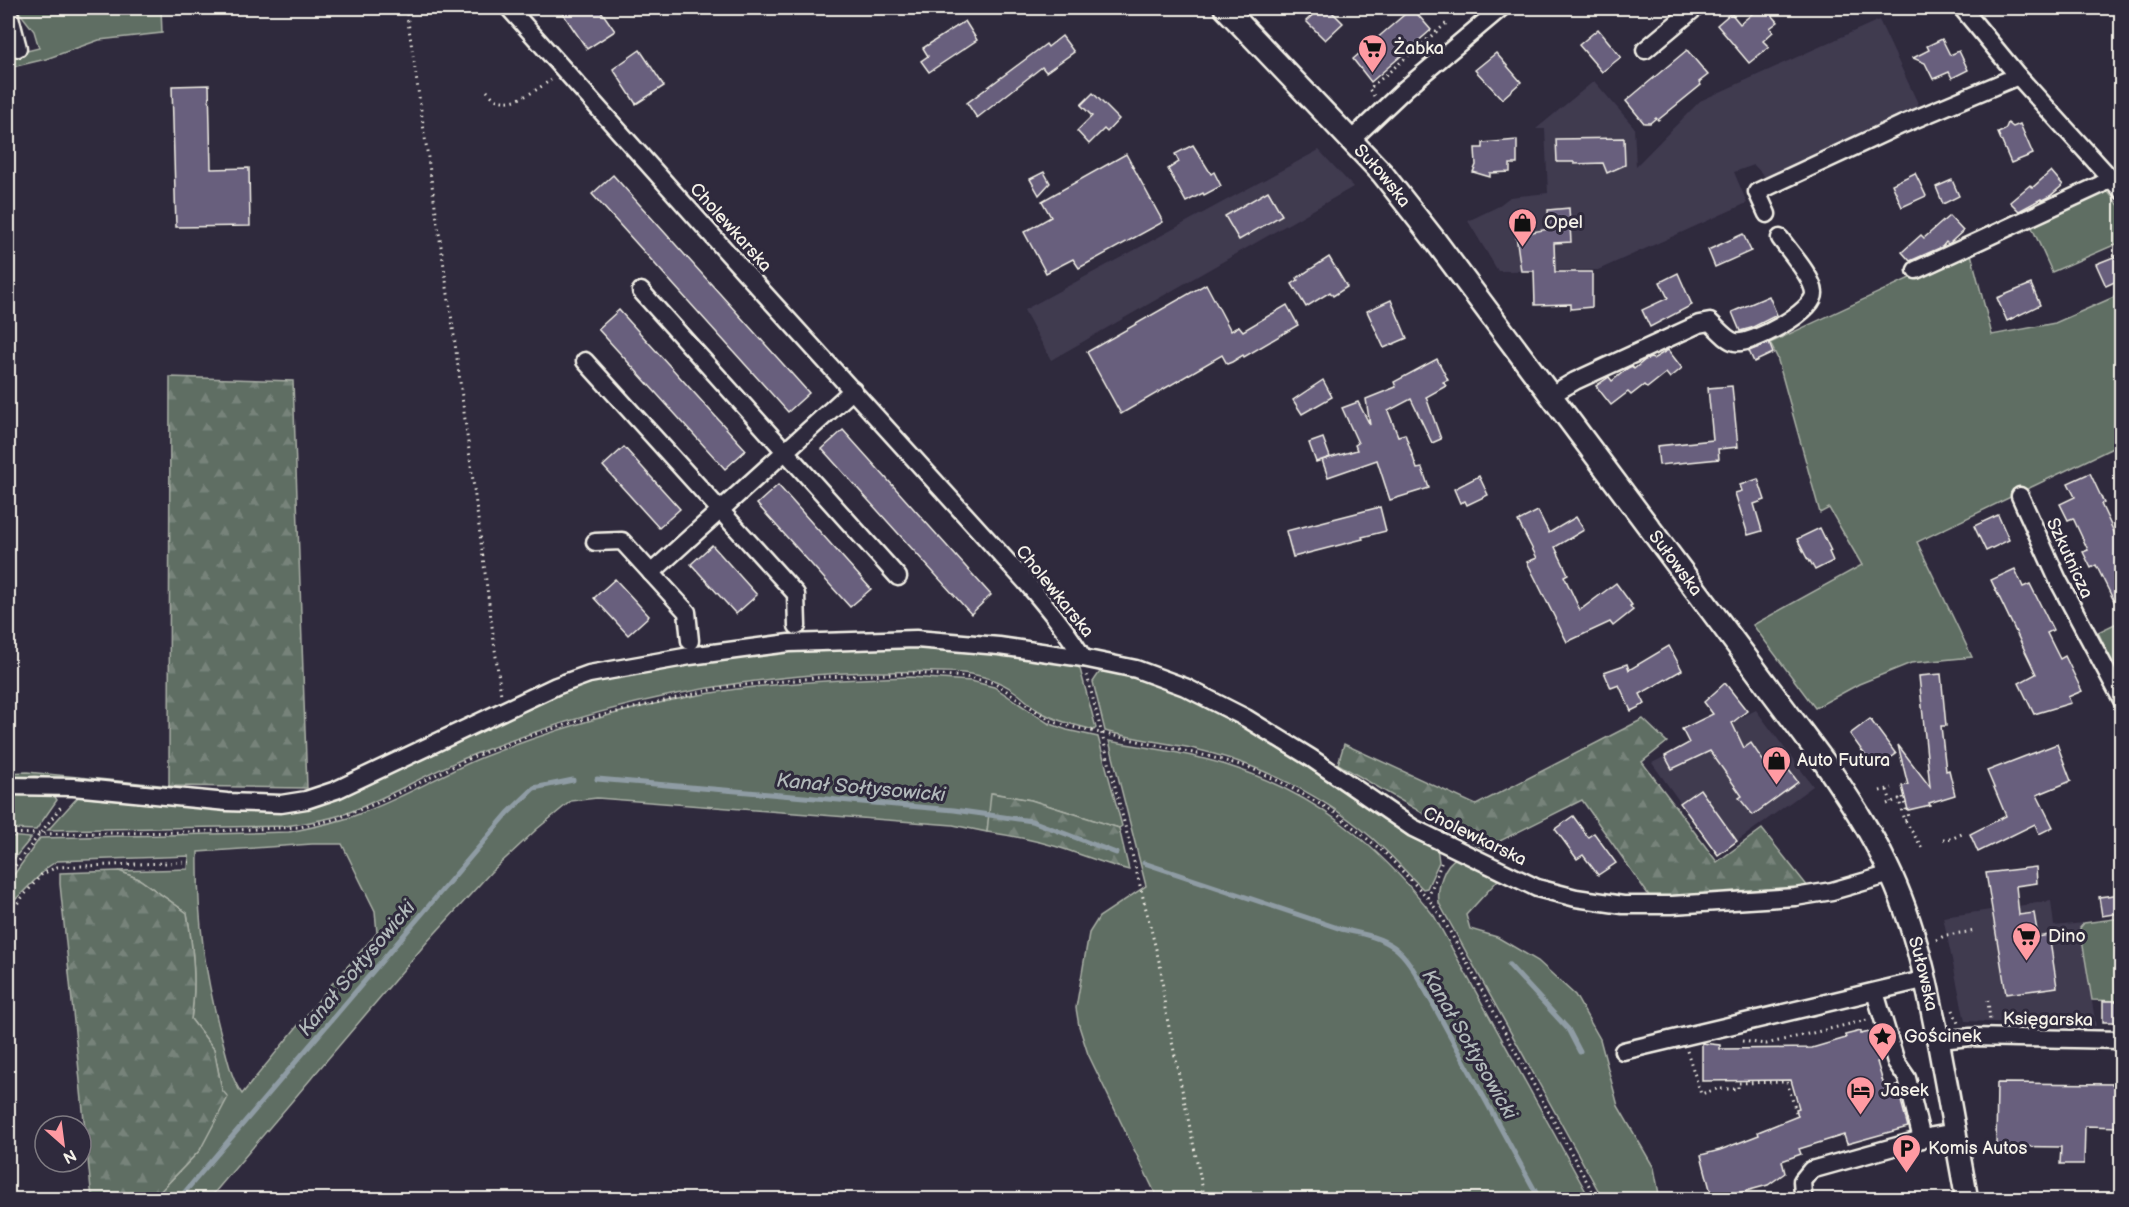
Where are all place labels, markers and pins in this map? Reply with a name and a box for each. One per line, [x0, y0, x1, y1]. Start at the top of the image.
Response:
supermarket icon: Żabka [1357, 32, 1389, 74]
place label: Żabka [1393, 37, 1444, 59]
shop icon: Opel [1507, 206, 1539, 248]
place label: Opel [1544, 212, 1583, 233]
shop icon: Auto Futura [1760, 744, 1792, 786]
place label: Auto Futura [1797, 750, 1890, 771]
supermarket icon: Dino [2011, 920, 2043, 962]
place label: Dino [2048, 926, 2086, 947]
place icon: Gościnek [1867, 1020, 1899, 1062]
place label: Gościnek [1904, 1026, 1981, 1047]
hotel icon: Jasek [1844, 1074, 1876, 1116]
place label: Jasek [1881, 1080, 1929, 1101]
parking icon: Komis Autos [1891, 1132, 1923, 1174]
place label: Komis Autos [1928, 1138, 2028, 1159]

